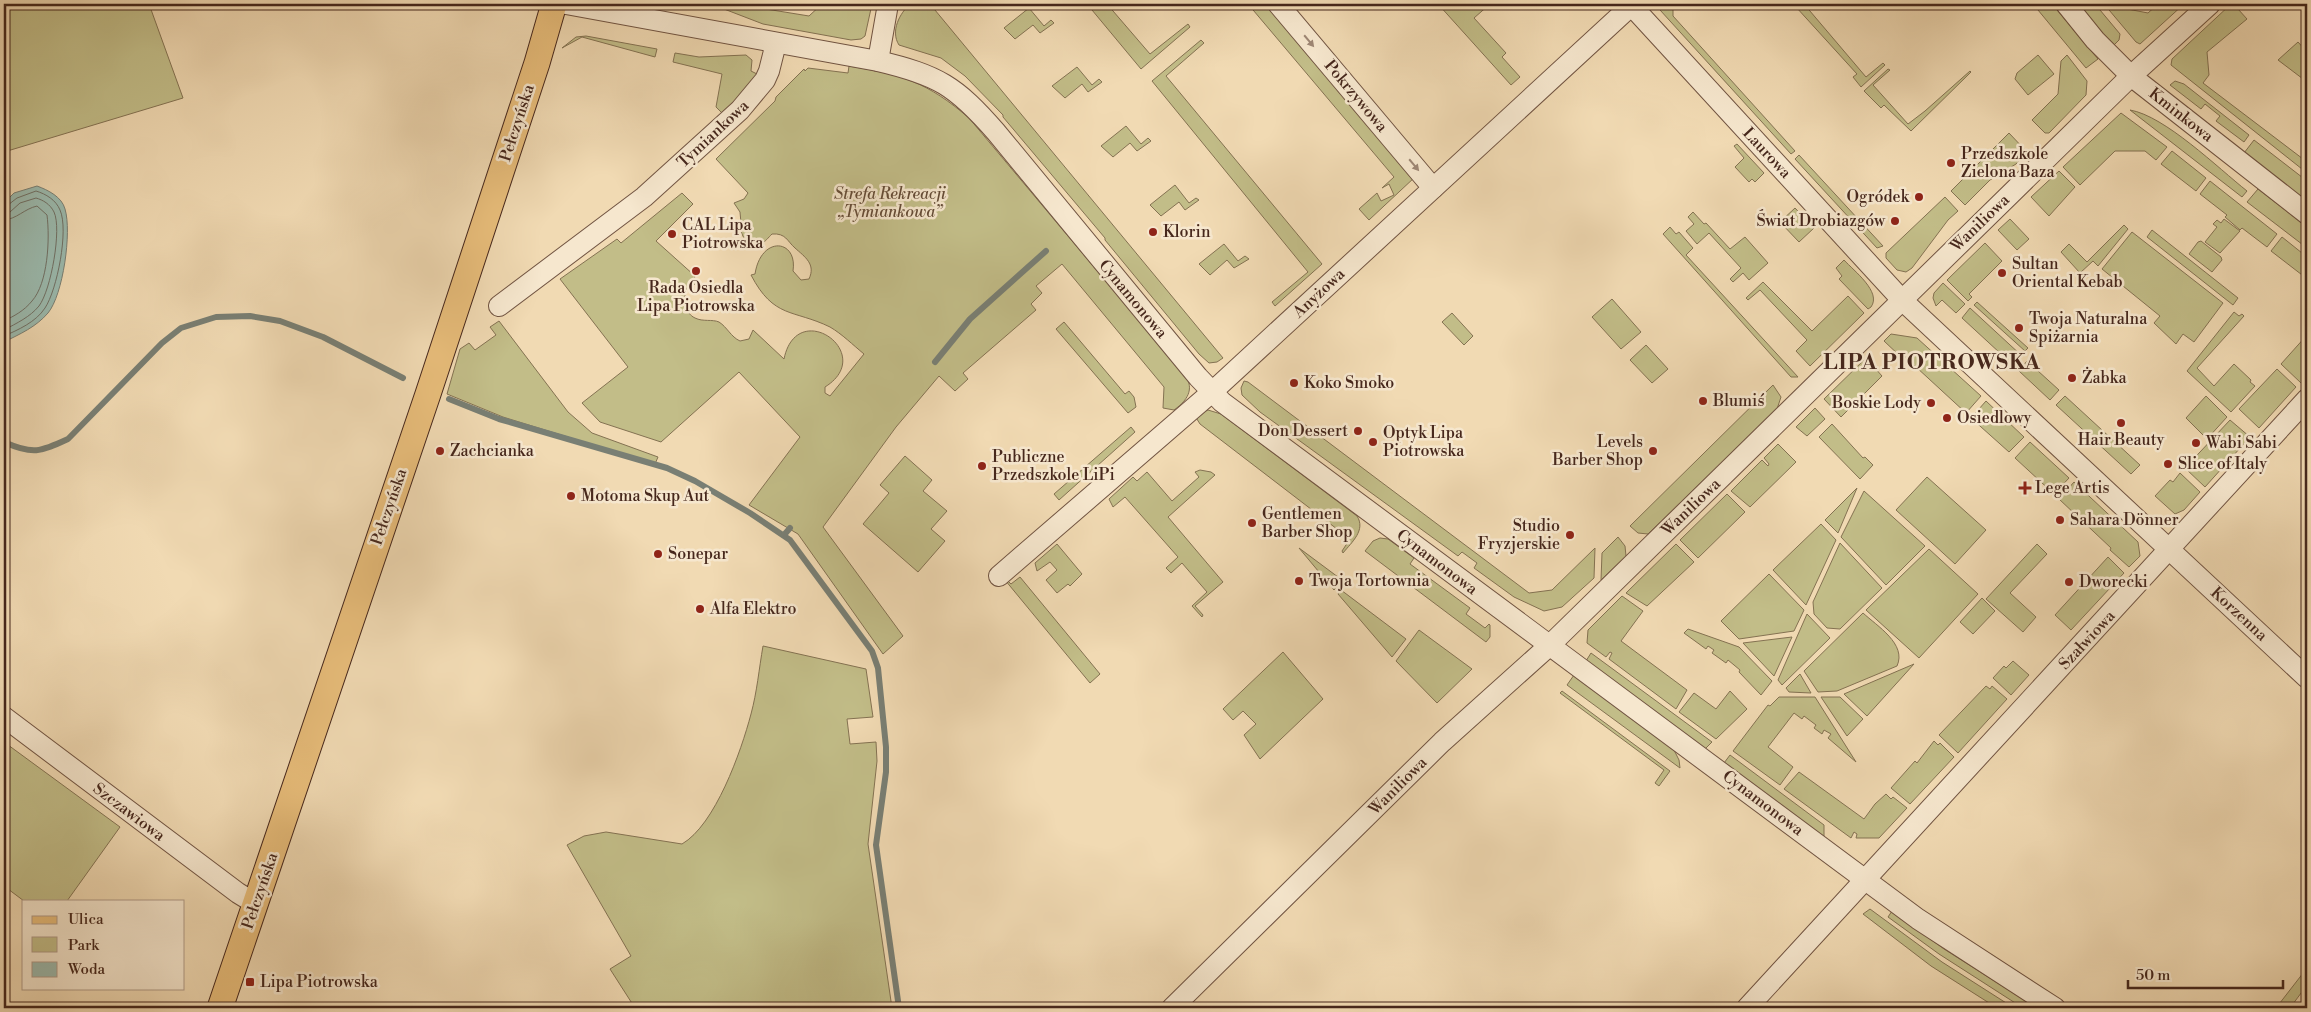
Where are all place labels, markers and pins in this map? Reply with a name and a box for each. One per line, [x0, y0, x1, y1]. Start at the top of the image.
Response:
place label: Przedszkole Zielona Baza [1961, 144, 2055, 182]
marker: Przedszkole Zielona Baza [1945, 157, 1957, 169]
place label: Ogródek [1847, 187, 1911, 207]
marker: Ogródek [1913, 191, 1925, 203]
place label: Świat Drobiazgów [1756, 209, 1886, 231]
place label: CAL Lipa Piotrowska [682, 215, 764, 253]
marker: Świat Drobiazgów [1889, 215, 1901, 227]
place label: Klorin [1163, 222, 1211, 242]
marker: Klorin [1147, 226, 1159, 238]
marker: CAL Lipa Piotrowska [666, 228, 678, 240]
place label: Sultan Oriental Kebab [2012, 254, 2123, 292]
marker: Rada Osiedla Lipa Piotrowska [690, 265, 702, 277]
marker: Sultan Oriental Kebab [1996, 267, 2008, 279]
place label: Rada Osiedla Lipa Piotrowska [637, 278, 756, 316]
place label: Twoja Naturalna Spiżarnia [2029, 309, 2148, 347]
marker: Twoja Naturalna Spiżarnia [2013, 322, 2025, 334]
place label: Żabka [2082, 366, 2127, 388]
marker: Żabka [2066, 372, 2078, 384]
place label: Koko Smoko [1304, 373, 1394, 393]
marker: Koko Smoko [1288, 377, 1300, 389]
place label: Blumiś [1712, 391, 1764, 411]
place label: Boskie Lody [1831, 393, 1921, 413]
marker: Blumiś [1697, 395, 1709, 407]
marker: Boskie Lody [1925, 397, 1937, 409]
place label: Osiedlowy [1957, 408, 2031, 428]
marker: Osiedlowy [1941, 412, 1953, 424]
marker: Hair Beauty [2115, 417, 2127, 429]
place label: Don Dessert [1258, 421, 1348, 441]
place label: Optyk Lipa Piotrowska [1383, 423, 1465, 461]
marker: Don Dessert [1352, 425, 1364, 437]
place label: Hair Beauty [2078, 430, 2164, 450]
place label: Levels Barber Shop [1552, 432, 1643, 470]
place label: Wabi Sabi [2205, 433, 2277, 453]
marker: Optyk Lipa Piotrowska [1367, 436, 1379, 448]
marker: Wabi Sabi [2190, 437, 2202, 449]
place label: Zachcianka [450, 441, 535, 461]
marker: Zachcianka [434, 445, 446, 457]
marker: Levels Barber Shop [1647, 445, 1659, 457]
place label: Publiczne Przedszkole LiPi [992, 447, 1115, 485]
place label: Slice of Italy [2178, 454, 2267, 474]
marker: Slice of Italy [2162, 458, 2174, 470]
marker: Publiczne Przedszkole LiPi [976, 460, 988, 472]
place label: Lege Artis [2035, 478, 2109, 498]
marker: Lege Artis [2019, 482, 2031, 494]
place label: Motoma Skup Aut [581, 486, 710, 506]
marker: Motoma Skup Aut [565, 490, 577, 502]
place label: Gentlemen Barber Shop [1261, 504, 1353, 542]
place label: Sahara Dönner [2070, 510, 2179, 530]
marker: Sahara Dönner [2054, 514, 2066, 526]
place label: Studio Fryzjerskie [1478, 516, 1560, 554]
marker: Gentlemen Barber Shop [1246, 517, 1258, 529]
marker: Studio Fryzjerskie [1564, 529, 1576, 541]
place label: Sonepar [668, 544, 728, 564]
marker: Sonepar [652, 548, 664, 560]
place label: Twoja Tortownia [1309, 571, 1431, 591]
place label: Dworecki [2079, 572, 2148, 592]
marker: Twoja Tortownia [1293, 575, 1305, 587]
marker: Dworecki [2063, 576, 2075, 588]
place label: Alfa Elektro [709, 599, 797, 619]
marker: Alfa Elektro [694, 603, 706, 615]
place label: Lipa Piotrowska [260, 972, 379, 992]
marker: Lipa Piotrowska [244, 976, 256, 988]

